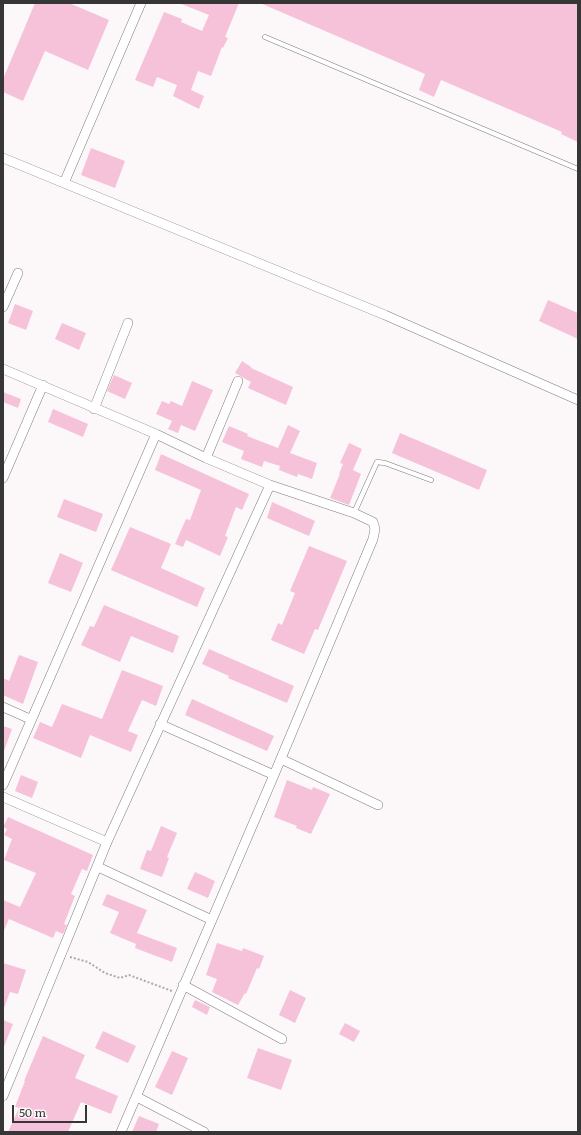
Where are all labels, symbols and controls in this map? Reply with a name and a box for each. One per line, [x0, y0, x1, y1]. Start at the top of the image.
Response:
scale bar [14, 1097, 89, 1123]
text: 50 m [19, 1103, 46, 1121]

